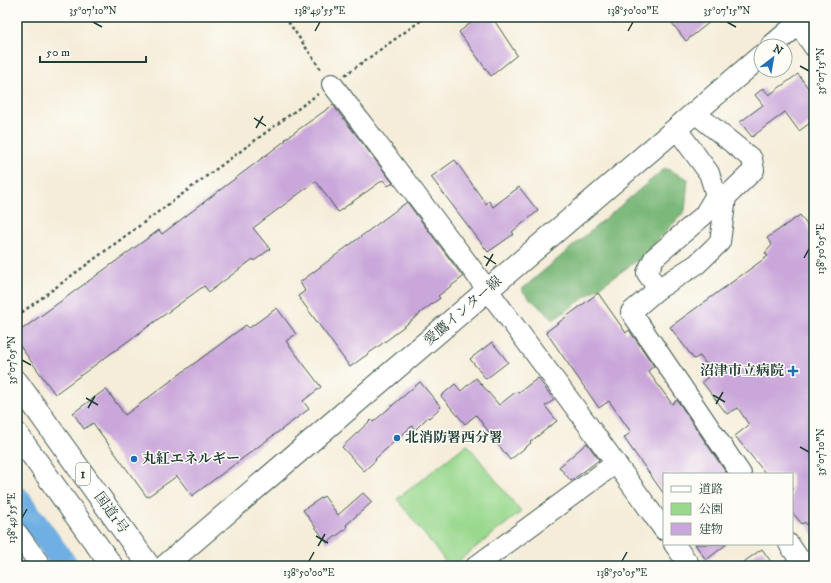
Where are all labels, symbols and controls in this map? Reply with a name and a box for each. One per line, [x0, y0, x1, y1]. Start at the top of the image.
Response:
text: 35°07'10"N [69, 5, 117, 17]
text: 138°49'55"E [295, 5, 345, 17]
text: 138°50'00"E [607, 5, 659, 17]
text: 35°07'15"N [704, 5, 750, 17]
scale bar [40, 38, 146, 64]
north arrow [753, 38, 793, 78]
text: N [770, 42, 785, 59]
text: 50 m [46, 45, 70, 60]
text: 35°07'15"N [815, 48, 827, 94]
text: 138°50'05"E [815, 224, 827, 274]
street label: 愛鷹インター線 [420, 272, 506, 350]
text: 35°07'05"N [6, 336, 18, 384]
place label: 沼津市立病院 [700, 362, 784, 380]
marker: 沼津市立病院 [787, 365, 799, 377]
text: 35°07'10"N [815, 428, 827, 476]
place label: 北消防署西分署 [405, 429, 503, 447]
marker: 北消防署西分署 [392, 433, 402, 443]
place label: 丸紅エネルギー [142, 450, 240, 468]
marker: 丸紅エネルギー [129, 454, 139, 464]
road number: 1 [76, 463, 90, 485]
legend [663, 473, 793, 545]
text: 道路 [699, 482, 723, 497]
street label: 国道1号 [90, 489, 132, 537]
text: 138°49'55"E [6, 493, 18, 543]
text: 公園 [699, 502, 723, 517]
text: 建物 [699, 522, 723, 537]
text: 138°50'00"E [283, 567, 335, 579]
text: 138°50'05"E [597, 567, 647, 579]

